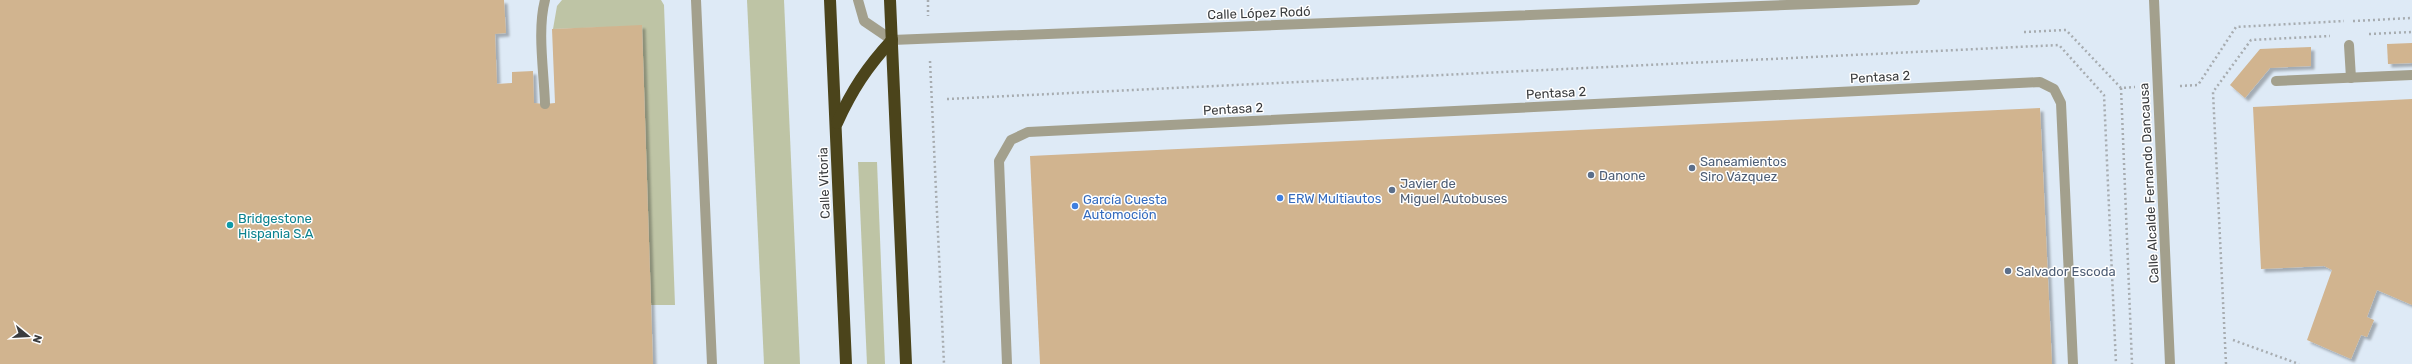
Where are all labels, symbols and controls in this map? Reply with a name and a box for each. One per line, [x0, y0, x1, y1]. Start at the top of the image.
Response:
street label: Calle López Rodó [1207, 4, 1311, 22]
street label: Pentasa 2 [1850, 68, 1910, 86]
street label: Calle Alcalde Fernando Dancausa [2136, 82, 2162, 284]
street label: Pentasa 2 [1526, 84, 1586, 102]
street label: Pentasa 2 [1203, 100, 1263, 118]
street label: Calle Vitoria [815, 147, 833, 219]
place label: Saneamientos Siro Vázquez [1700, 154, 1787, 184]
marker: Saneamientos Siro Vázquez [1687, 163, 1697, 173]
place label: Danone [1599, 168, 1646, 183]
marker: Danone [1586, 170, 1596, 180]
place label: Javier de Miguel Autobuses [1400, 176, 1508, 207]
marker: Javier de Miguel Autobuses [1387, 185, 1397, 195]
place label: ERW Multiautos [1288, 191, 1382, 206]
place label: García Cuesta Automoción [1083, 192, 1167, 222]
marker: ERW Multiautos [1275, 193, 1285, 203]
marker: García Cuesta Automoción [1070, 201, 1080, 211]
place label: Bridgestone Hispania S.A [238, 211, 314, 241]
marker: Bridgestone Hispania S.A [225, 220, 235, 230]
place label: Salvador Escoda [2016, 264, 2116, 279]
marker: Salvador Escoda [2003, 266, 2013, 276]
north arrow [8, 316, 48, 356]
text: N [30, 333, 44, 345]

